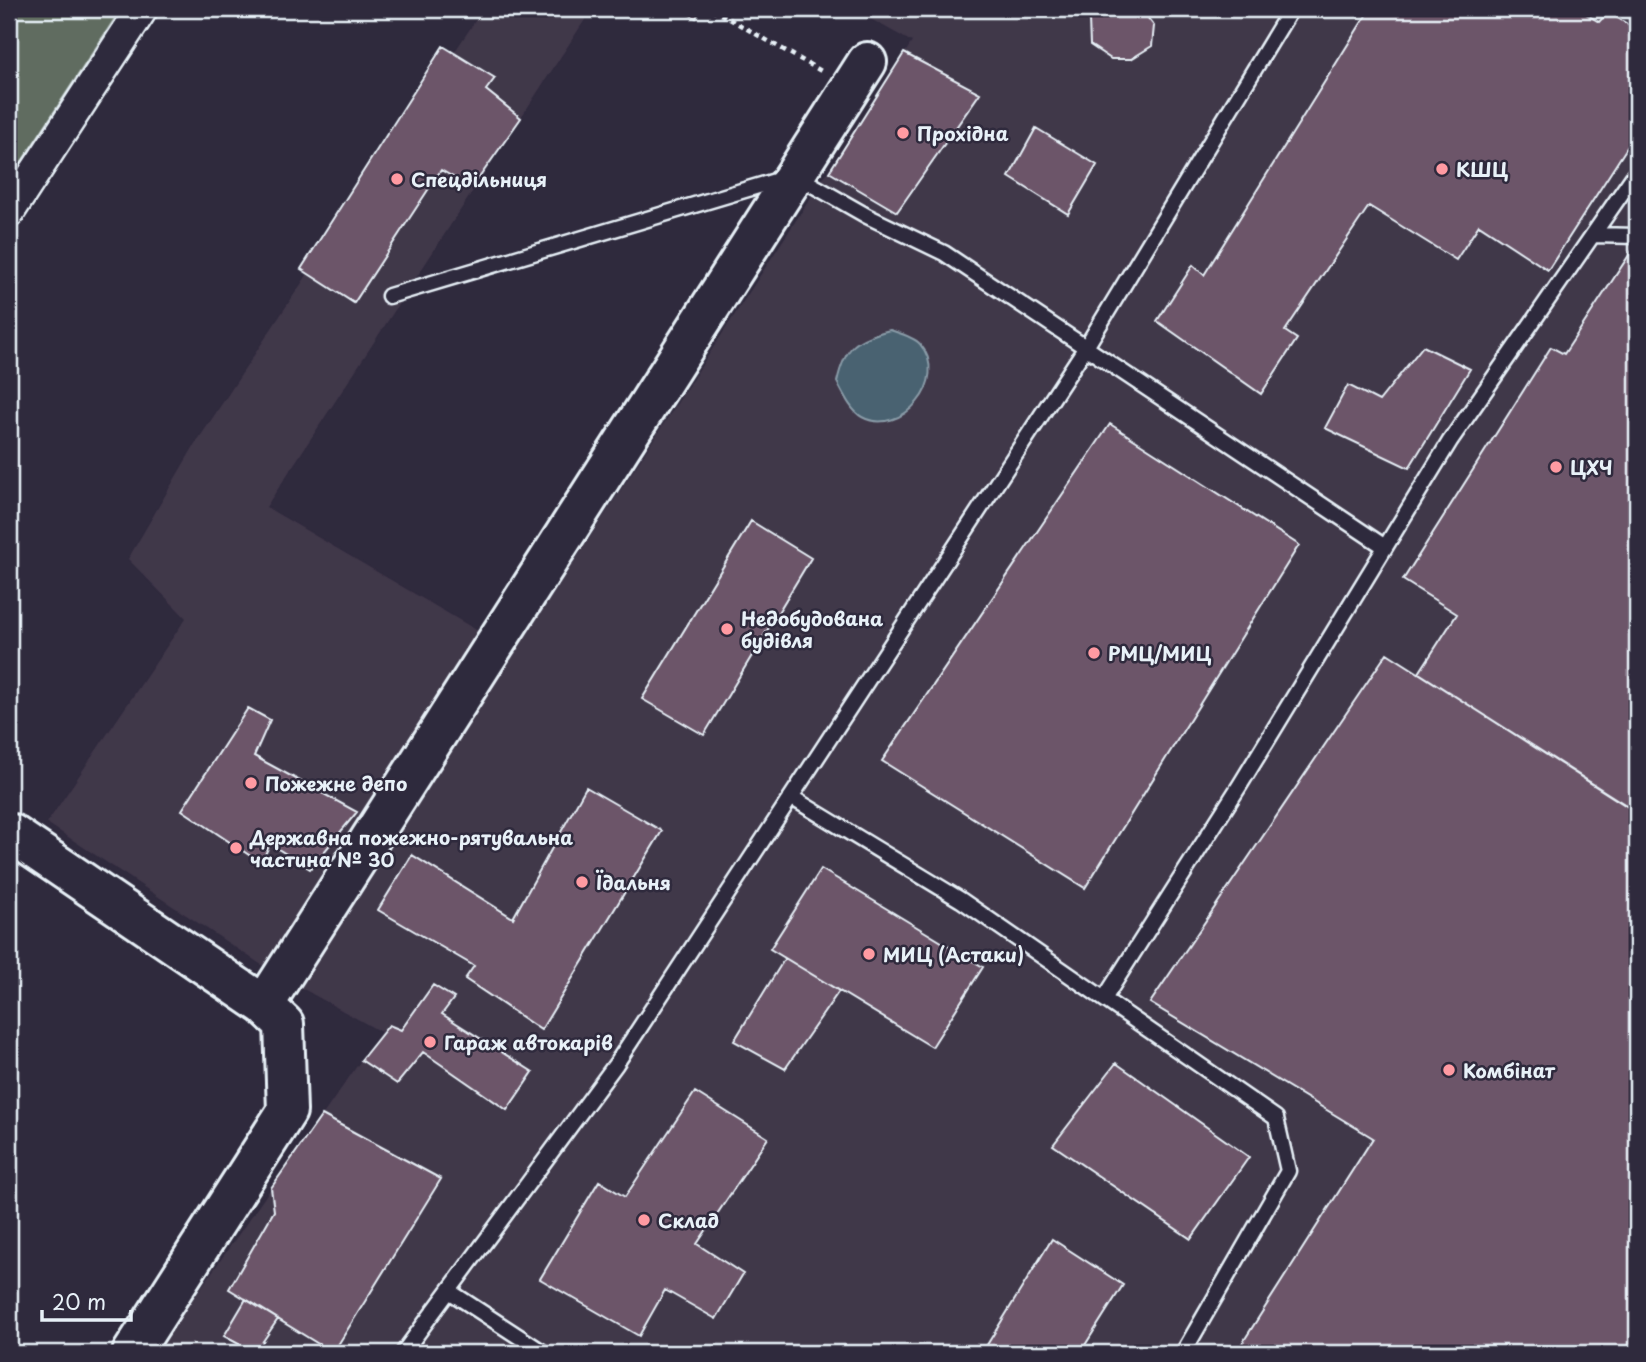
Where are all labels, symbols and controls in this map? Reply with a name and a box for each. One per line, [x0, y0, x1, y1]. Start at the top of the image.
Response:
place label: Прохідна [917, 119, 1009, 147]
marker: Прохідна [895, 125, 911, 141]
place label: КШЦ [1456, 155, 1508, 183]
marker: КШЦ [1434, 161, 1450, 177]
place label: Спецдільниця [411, 165, 547, 193]
marker: Спецдільниця [389, 171, 405, 187]
place label: ЦХЧ [1570, 453, 1613, 481]
marker: ЦХЧ [1548, 459, 1564, 475]
place label: Недобудована будівля [741, 604, 883, 654]
marker: Недобудована будівля [719, 621, 735, 637]
place label: РМЦ/МИЦ [1108, 639, 1212, 667]
marker: РМЦ/МИЦ [1086, 645, 1102, 661]
place label: Пожежне депо [265, 769, 407, 797]
marker: Пожежне депо [243, 775, 259, 791]
place label: Державна пожежно-рятувальна частина № 30 [249, 823, 573, 873]
marker: Державна пожежно-рятувальна частина № 30 [228, 840, 244, 856]
place label: Їдальня [595, 868, 671, 896]
marker: Їдальня [574, 874, 590, 890]
place label: МИЦ (Астаки) [883, 940, 1024, 968]
marker: МИЦ (Астаки) [861, 946, 877, 962]
place label: Гараж автокарів [444, 1028, 613, 1056]
marker: Гараж автокарів [422, 1034, 438, 1050]
place label: Комбінат [1463, 1056, 1556, 1084]
marker: Комбінат [1441, 1062, 1457, 1078]
place label: Склад [658, 1206, 719, 1234]
marker: Склад [636, 1212, 652, 1228]
scale bar [42, 1278, 131, 1322]
text: 20 m [52, 1285, 106, 1317]

